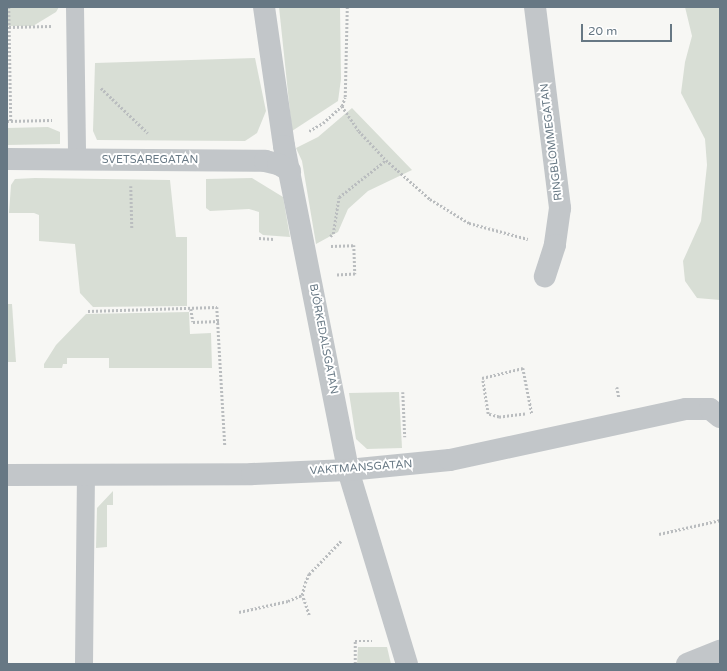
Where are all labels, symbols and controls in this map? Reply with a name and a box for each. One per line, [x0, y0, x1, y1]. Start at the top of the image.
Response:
scale bar [583, 16, 674, 42]
text: 20 m [588, 24, 617, 38]
street label: RINGBLOMMEGATAN [538, 83, 566, 201]
street label: SVETSAREGATAN [102, 153, 198, 167]
street label: BJÖRKEDALSGATAN [306, 283, 340, 395]
street label: VAKTMANSGATAN [309, 458, 413, 478]

